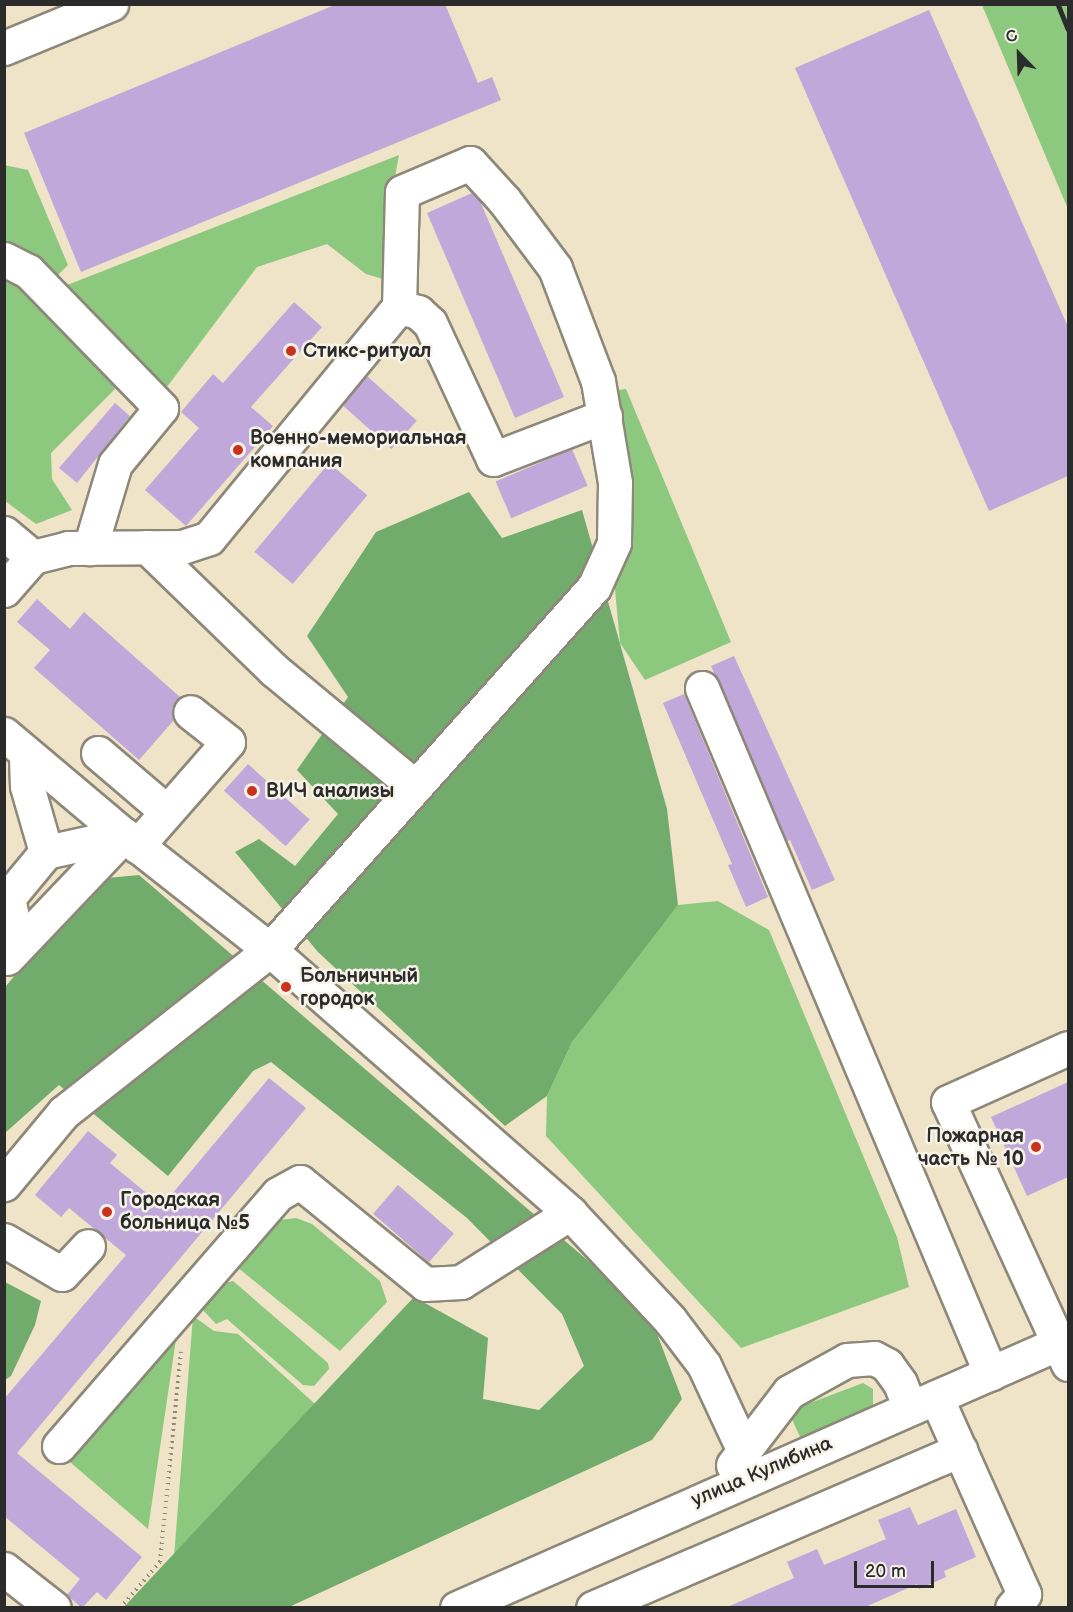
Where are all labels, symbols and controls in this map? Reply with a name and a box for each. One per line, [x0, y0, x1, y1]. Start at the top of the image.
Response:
north arrow [989, 24, 1049, 84]
text: С [1003, 26, 1021, 48]
place label: Стикс-ритуал [303, 339, 431, 363]
marker: Стикс-ритуал [284, 344, 298, 358]
place label: Военно-мемориальная компания [250, 426, 466, 473]
marker: Военно-мемориальная компания [231, 443, 245, 457]
place label: ВИЧ анализы [266, 779, 394, 803]
marker: ВИЧ анализы [243, 782, 261, 800]
place label: Больничный городок [300, 964, 418, 1011]
marker: Больничный городок [277, 978, 295, 996]
place label: Пожарная часть № 10 [918, 1124, 1024, 1171]
marker: Пожарная часть № 10 [1029, 1140, 1043, 1154]
place label: Городская больница №5 [120, 1188, 250, 1235]
marker: Городская больница №5 [98, 1203, 116, 1221]
street label: улица Кулибина [688, 1432, 836, 1512]
scale bar [857, 1549, 936, 1587]
text: 20 m [865, 1561, 906, 1582]

